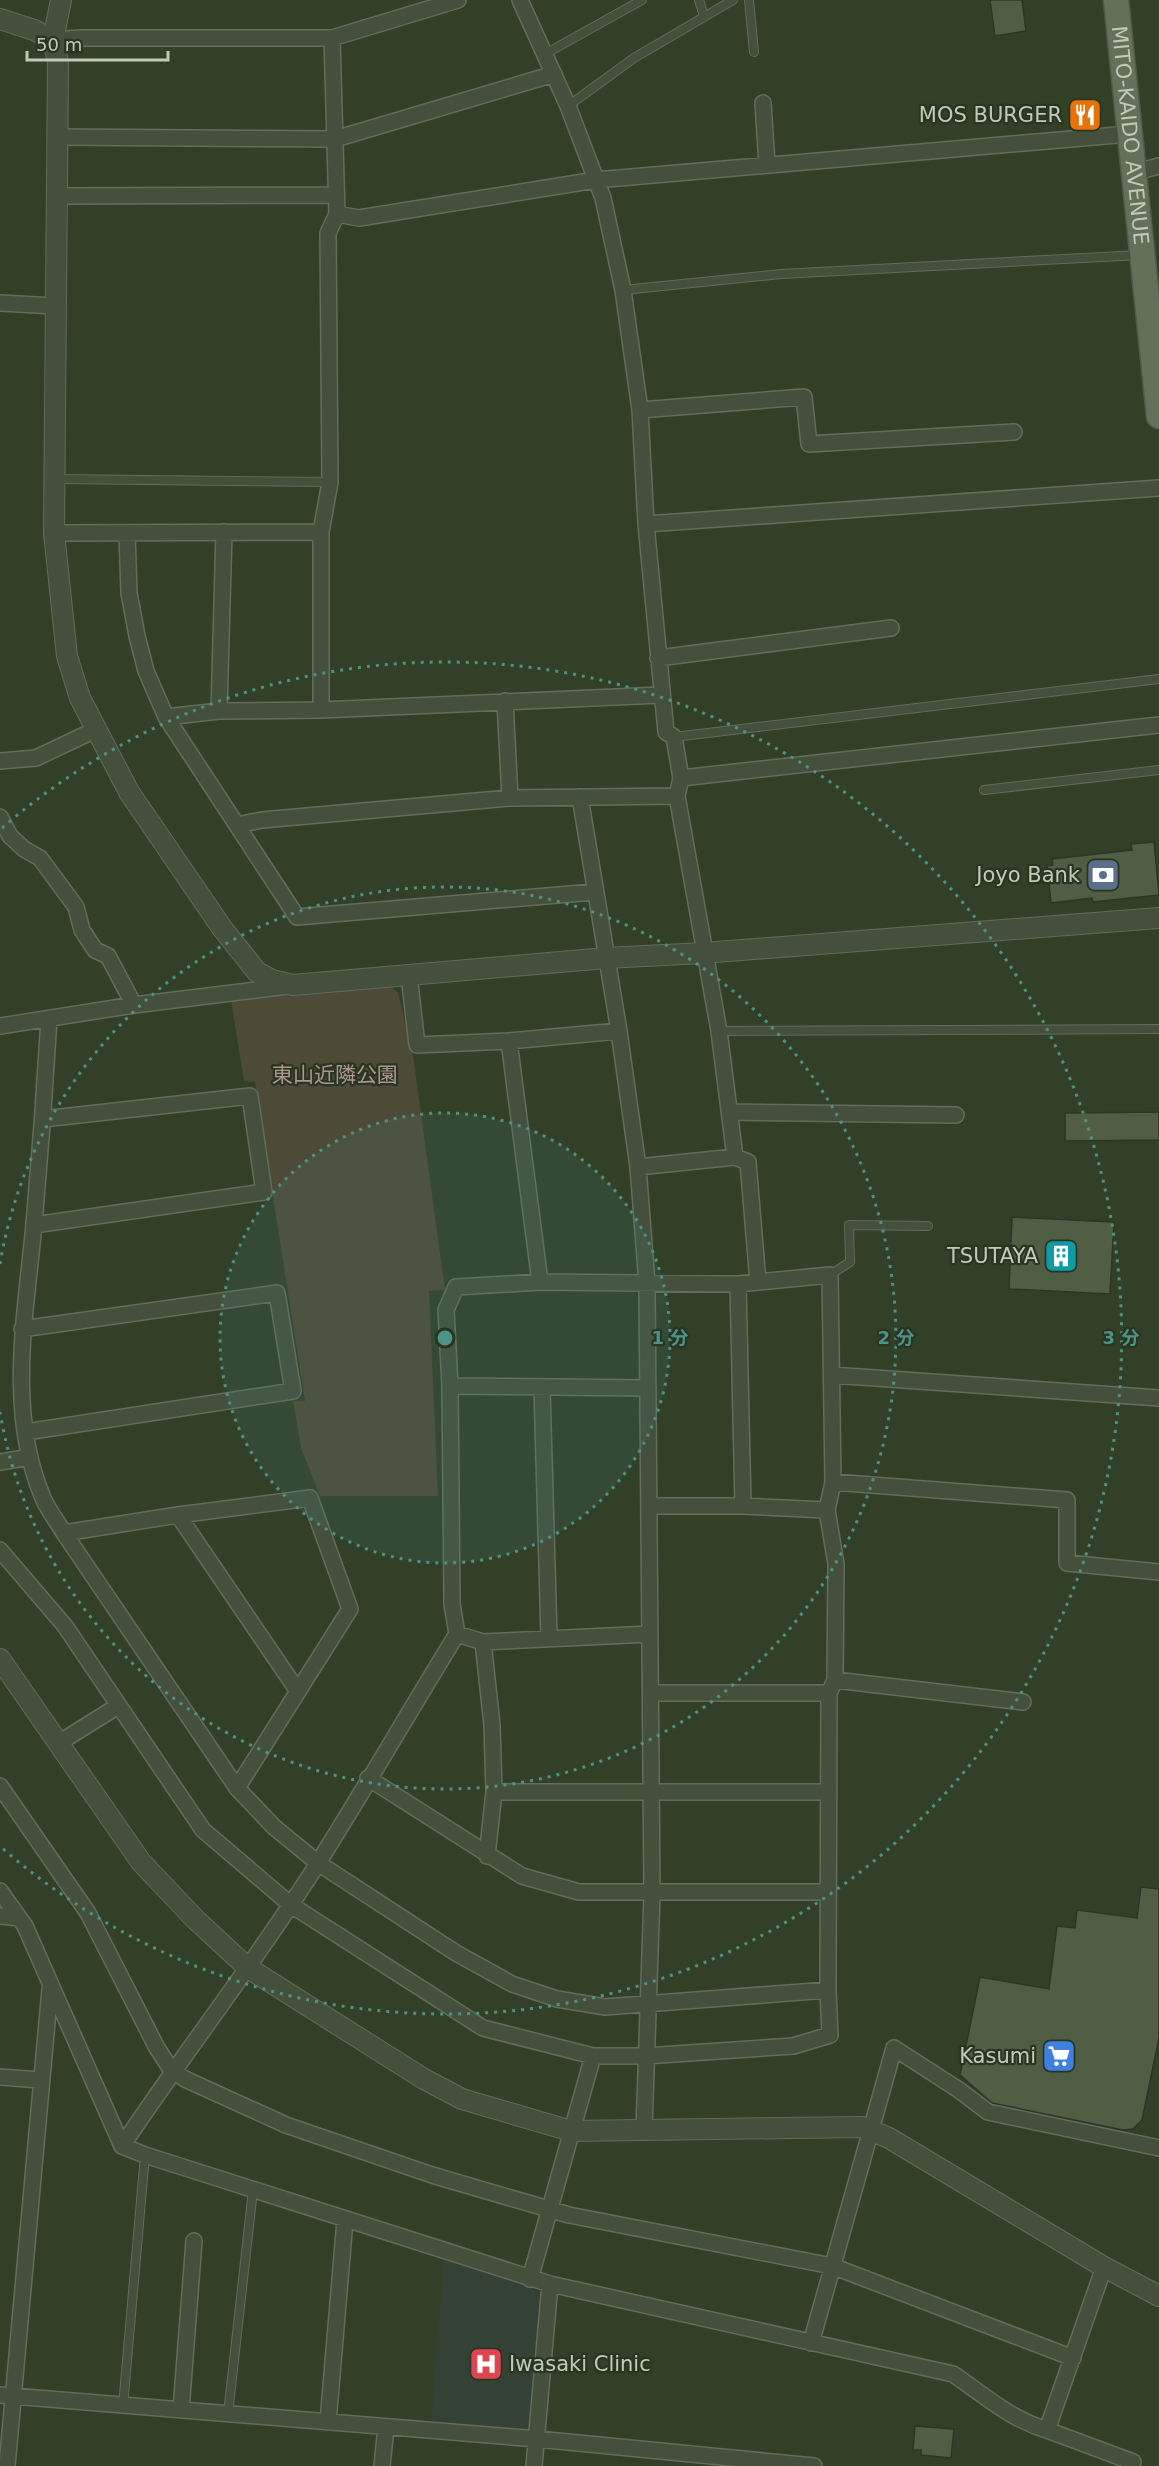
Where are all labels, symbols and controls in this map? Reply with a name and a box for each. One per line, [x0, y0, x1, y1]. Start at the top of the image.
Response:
scale bar [27, 24, 168, 62]
street label: MITO-KAIDO AVENUE [1107, 24, 1153, 246]
text: 50 m [36, 34, 82, 55]
restaurant icon: MOS BURGER [1067, 97, 1103, 133]
place label: MOS BURGER [919, 103, 1062, 127]
bank icon: Joyo Bank [1085, 857, 1121, 893]
place label: Joyo Bank [974, 863, 1081, 887]
park label: 東山近隣公園 [272, 1063, 398, 1087]
building icon: TSUTAYA [1043, 1238, 1079, 1274]
place label: TSUTAYA [946, 1244, 1039, 1268]
text: 1 分 [652, 1327, 688, 1348]
text: 2 分 [878, 1327, 914, 1348]
text: 3 分 [1103, 1327, 1139, 1348]
centre of rings [435, 1328, 455, 1348]
supermarket icon: Kasumi [1041, 2038, 1077, 2074]
place label: Kasumi [959, 2044, 1036, 2068]
hospital icon: Iwasaki Clinic [468, 2346, 504, 2382]
place label: Iwasaki Clinic [509, 2352, 651, 2376]

